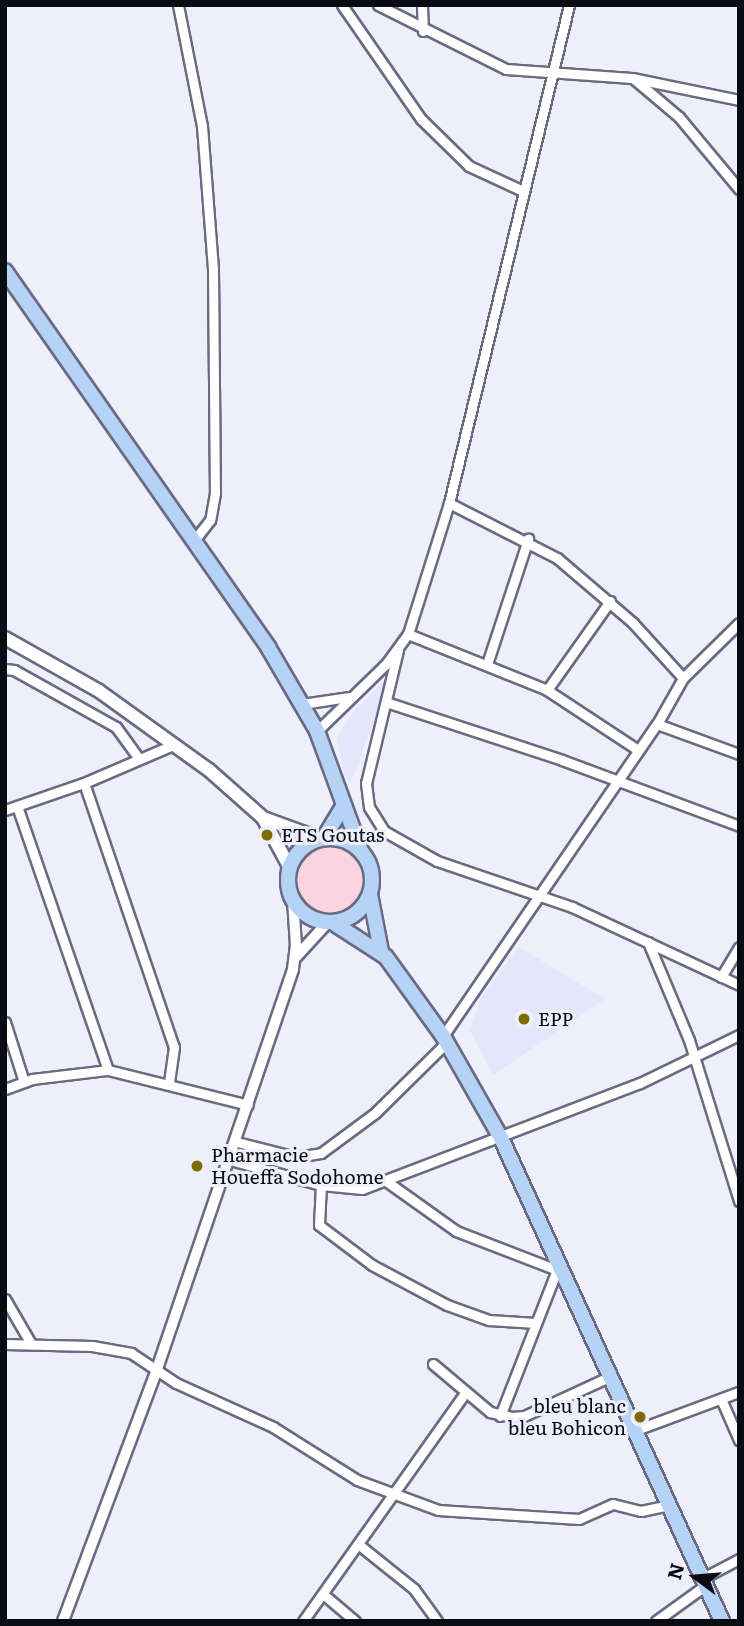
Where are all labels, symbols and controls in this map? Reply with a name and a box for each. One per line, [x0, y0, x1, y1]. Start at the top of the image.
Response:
place label: ETS Goutas [281, 824, 384, 846]
marker: ETS Goutas [259, 827, 275, 843]
place label: EPP [538, 1008, 573, 1030]
marker: EPP [516, 1011, 532, 1027]
place label: Pharmacie Houeffa Sodohome [211, 1144, 384, 1188]
marker: Pharmacie Houeffa Sodohome [189, 1158, 205, 1174]
place label: bleu blanc bleu Bohicon [508, 1395, 626, 1439]
marker: bleu blanc bleu Bohicon [632, 1409, 648, 1425]
north arrow [660, 1542, 730, 1612]
text: N [659, 1560, 690, 1583]

